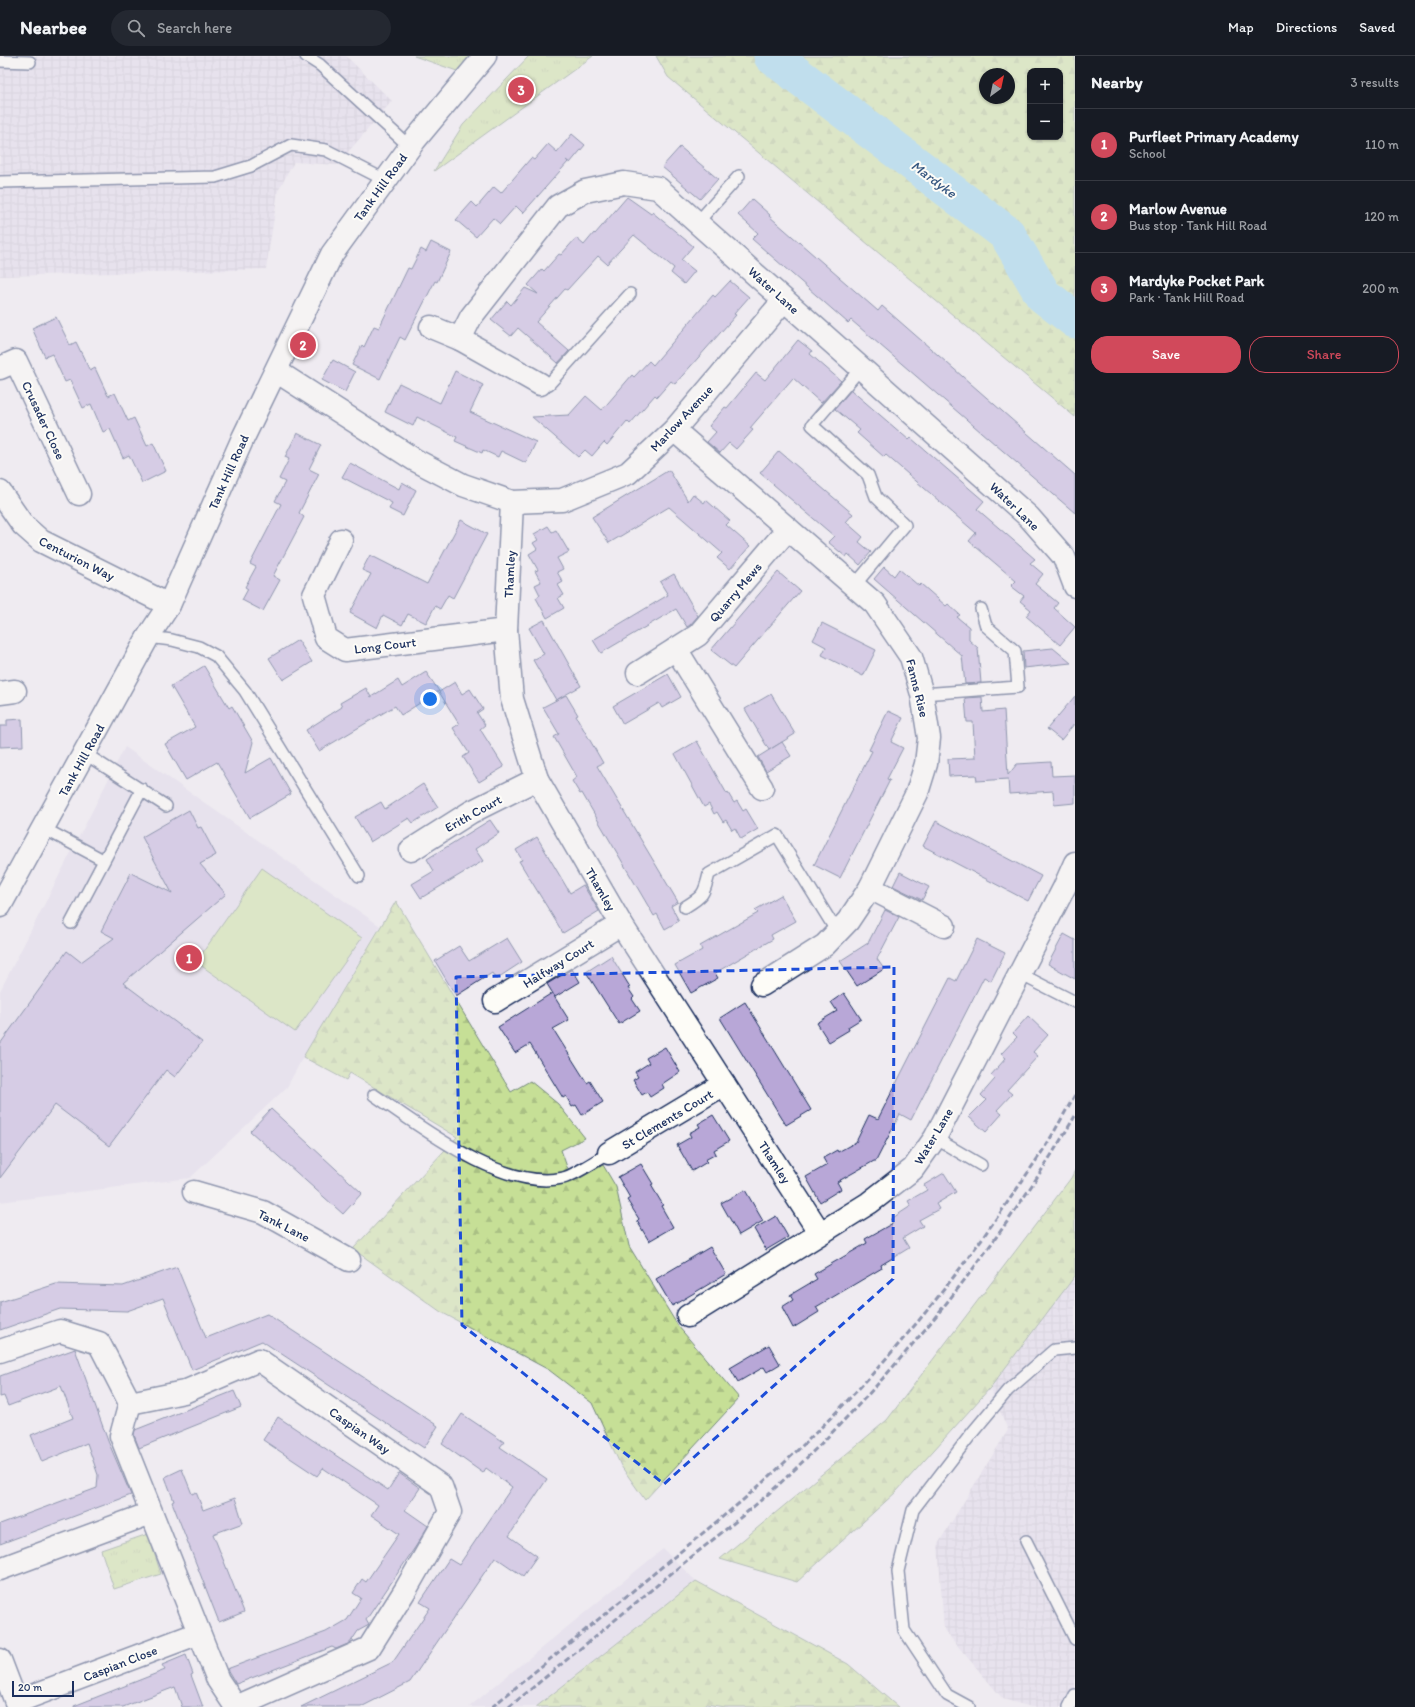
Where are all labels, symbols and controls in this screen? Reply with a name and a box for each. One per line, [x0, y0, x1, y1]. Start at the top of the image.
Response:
search box [111, 10, 391, 46]
text: Nearbee [20, 16, 87, 39]
icon: search [125, 17, 147, 39]
text: Search here [157, 19, 232, 37]
text: Map [1228, 19, 1254, 36]
text: Directions [1276, 19, 1337, 36]
text: Saved [1359, 19, 1395, 36]
north arrow [979, 68, 1015, 104]
map controls [1027, 68, 1063, 140]
button: + [1027, 68, 1063, 104]
text: Nearby [1091, 72, 1143, 92]
pin: 3 [508, 75, 534, 105]
text: 3 results [1350, 75, 1399, 90]
button: − [1027, 104, 1063, 140]
text: Purfleet Primary Academy [1129, 128, 1298, 146]
text: 1 [1101, 137, 1107, 152]
text: 110 m [1365, 137, 1399, 152]
text: School [1129, 146, 1166, 161]
street label: Tank Hill Road [351, 150, 410, 224]
water label: Mardyke [908, 157, 961, 203]
text: Marlow Avenue [1129, 200, 1227, 218]
text: 2 [1101, 209, 1107, 224]
text: 120 m [1364, 209, 1399, 224]
text: Bus stop · Tank Hill Road [1129, 218, 1267, 233]
street label: Water Lane [745, 264, 802, 317]
text: Mardyke Pocket Park [1129, 272, 1264, 290]
text: 3 [1100, 281, 1108, 296]
text: 200 m [1362, 281, 1399, 296]
text: Park · Tank Hill Road [1129, 290, 1244, 305]
pin: 2 [290, 330, 316, 360]
button: Save [1091, 336, 1241, 373]
button: Share [1249, 336, 1399, 373]
street label: Crusader Close [19, 379, 68, 462]
street label: Marlow Avenue [647, 382, 716, 455]
street label: Tank Hill Road [205, 432, 252, 512]
street label: Water Lane [987, 479, 1043, 534]
street label: Centurion Way [36, 533, 117, 584]
street label: Thamley [501, 550, 518, 598]
street label: Quarry Mews [706, 559, 765, 625]
street label: Long Court [353, 634, 417, 657]
street label: Fanns Rise [903, 657, 932, 719]
your location [420, 689, 440, 709]
street label: Tank Hill Road [55, 721, 108, 799]
street label: Erith Court [442, 792, 504, 835]
street label: Thamley [582, 865, 619, 914]
street label: Halfway Court [520, 936, 596, 991]
pin: 1 [176, 943, 202, 973]
street label: St Clements Court [619, 1086, 716, 1153]
street label: Water Lane [911, 1105, 956, 1167]
street label: Thamley [755, 1138, 794, 1186]
street label: Tank Lane [255, 1206, 312, 1245]
street label: Caspian Way [326, 1404, 393, 1457]
street label: Caspian Close [81, 1642, 159, 1685]
scale bar [12, 1679, 74, 1698]
text: 20 m [18, 1681, 42, 1694]

